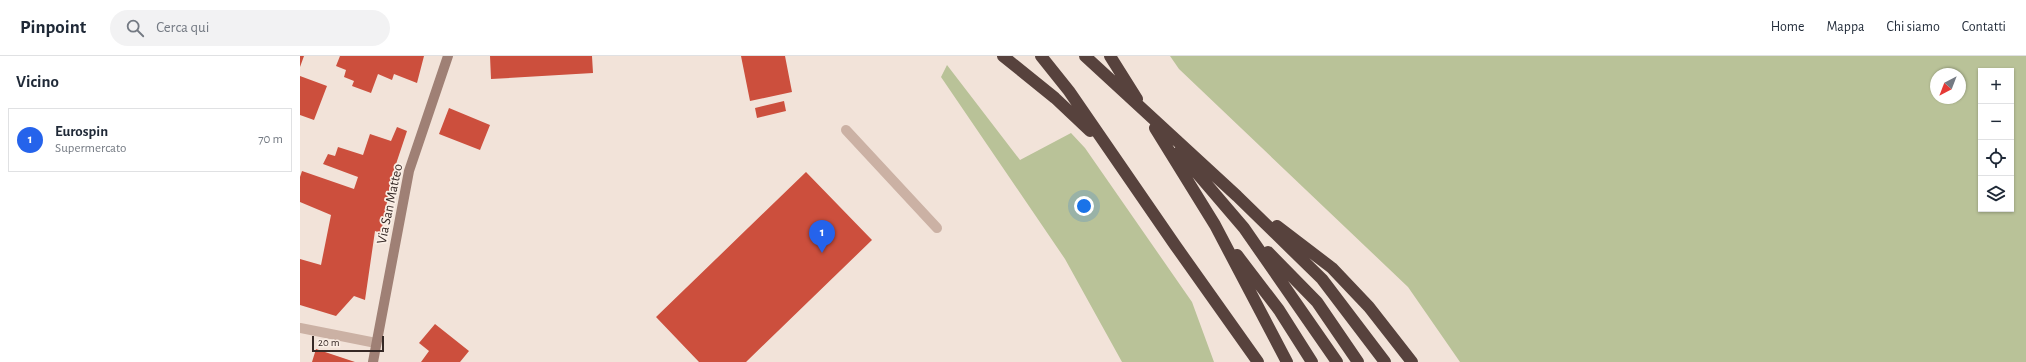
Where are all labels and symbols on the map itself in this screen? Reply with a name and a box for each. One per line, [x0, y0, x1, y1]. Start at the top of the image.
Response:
north arrow [1930, 68, 1966, 104]
street label: Via San Matteo [375, 162, 405, 245]
your location [1074, 196, 1094, 216]
pin: 1 [809, 220, 835, 253]
scale bar [312, 334, 384, 353]

